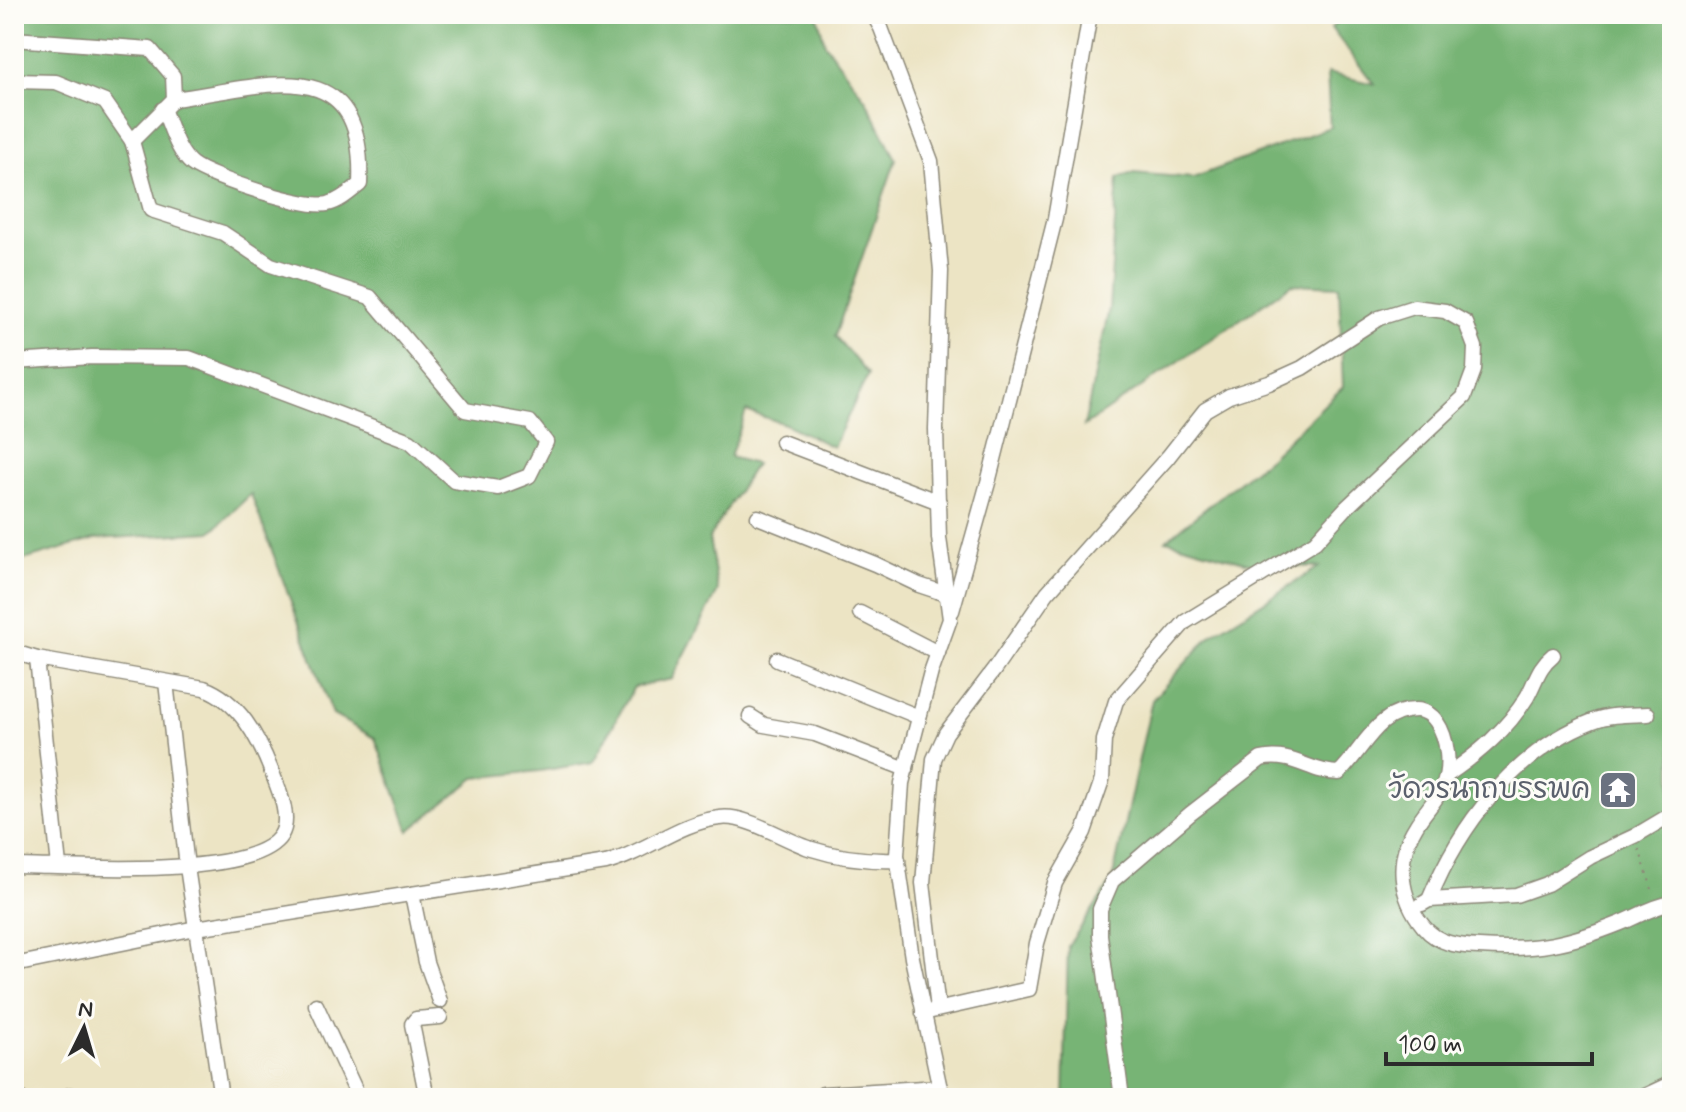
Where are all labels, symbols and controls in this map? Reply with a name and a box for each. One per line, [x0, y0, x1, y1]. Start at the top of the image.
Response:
temple icon: วัดวรนาถบรรพค [1597, 769, 1639, 811]
place label: วัดวรนาถบรรพค [1389, 772, 1590, 809]
north arrow [44, 988, 124, 1068]
text: N [77, 995, 94, 1025]
scale bar [1386, 1016, 1592, 1066]
text: 100 m [1398, 1030, 1462, 1061]

